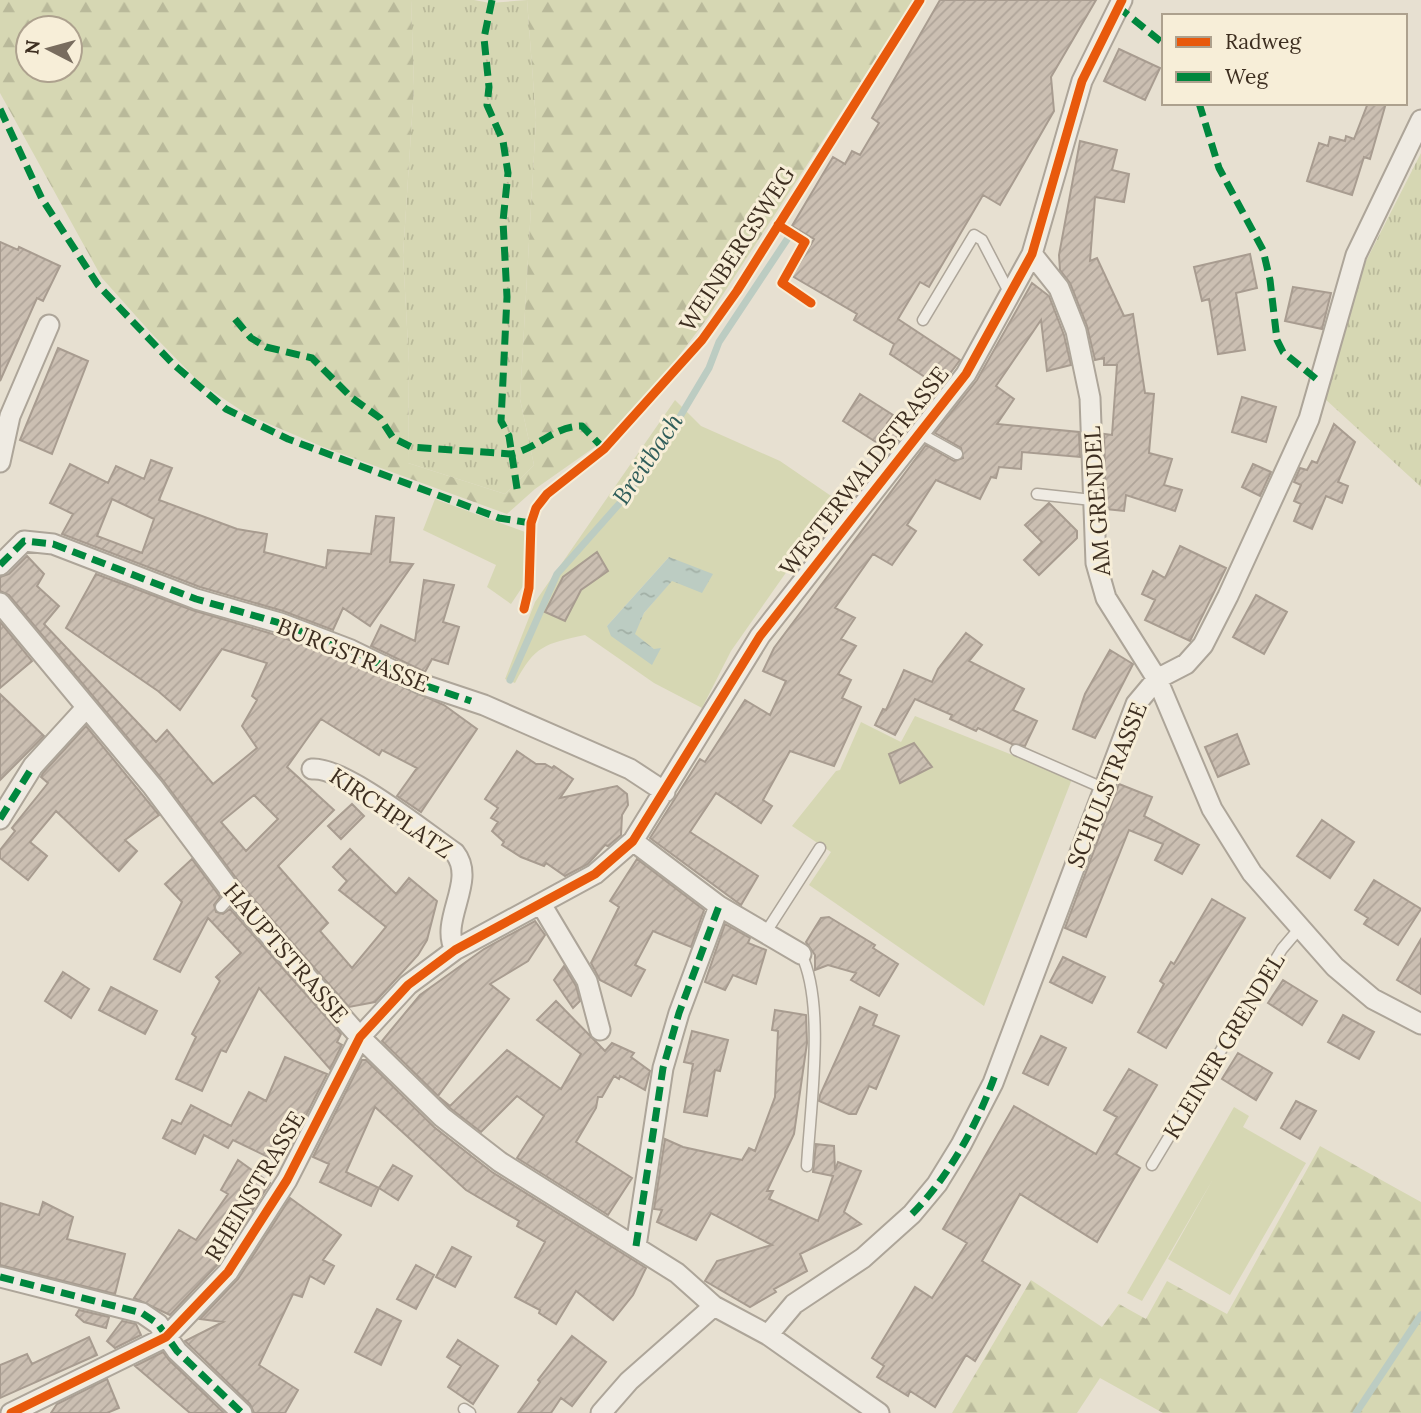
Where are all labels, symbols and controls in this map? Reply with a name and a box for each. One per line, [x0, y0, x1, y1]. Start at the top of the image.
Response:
north arrow [14, 14, 84, 84]
legend [1162, 14, 1407, 105]
text: Radweg [1225, 28, 1301, 55]
text: N [19, 38, 45, 56]
text: Weg [1225, 63, 1268, 90]
street label: WEINBERGSWEG [673, 161, 801, 337]
street label: WESTERWALDSTRASSE [773, 360, 955, 581]
water label: Breitbach [606, 407, 690, 510]
street label: AM GRENDEL [1077, 425, 1116, 578]
street label: BURGSTRASSE [273, 611, 433, 698]
street label: SCHULSTRASSE [1060, 698, 1153, 872]
street label: KIRCHPLATZ [324, 761, 458, 864]
street label: HAUPTSTRASSE [218, 877, 355, 1029]
street label: KLEINER GRENDEL [1157, 948, 1290, 1144]
street label: RHEINSTRASSE [198, 1105, 311, 1266]

